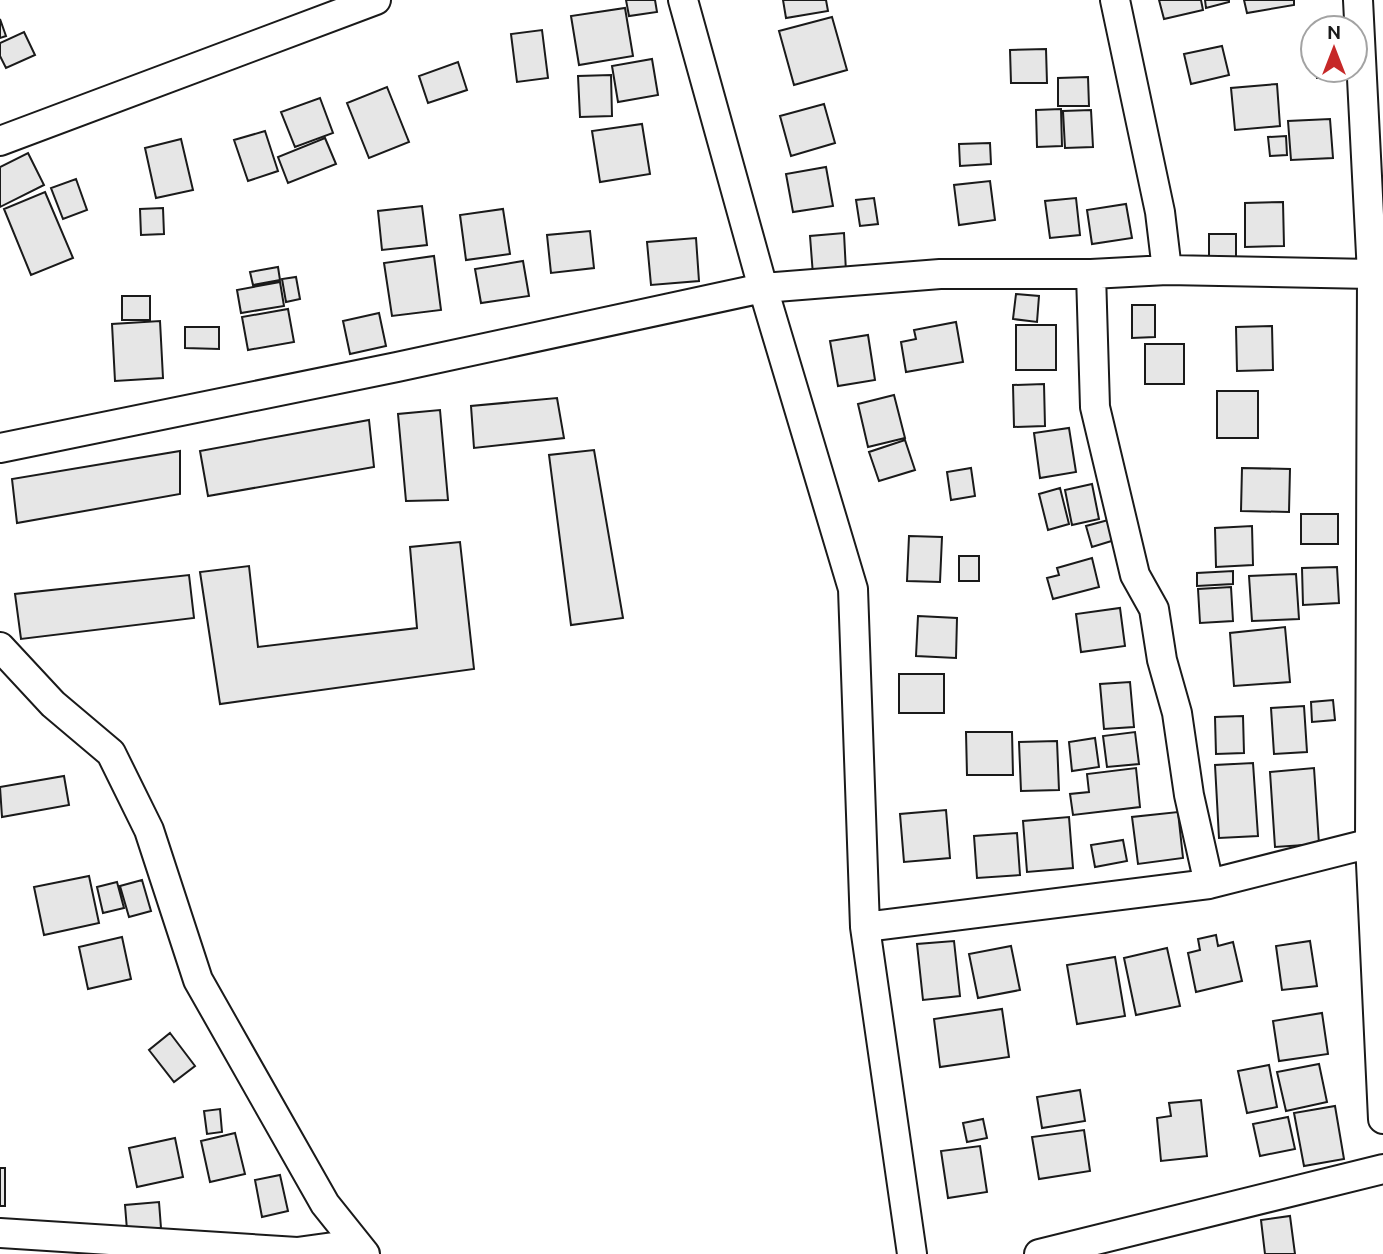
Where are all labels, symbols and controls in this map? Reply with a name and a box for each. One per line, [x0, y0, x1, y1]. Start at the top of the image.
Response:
north arrow [1299, 14, 1369, 84]
text: N [1327, 21, 1341, 43]

